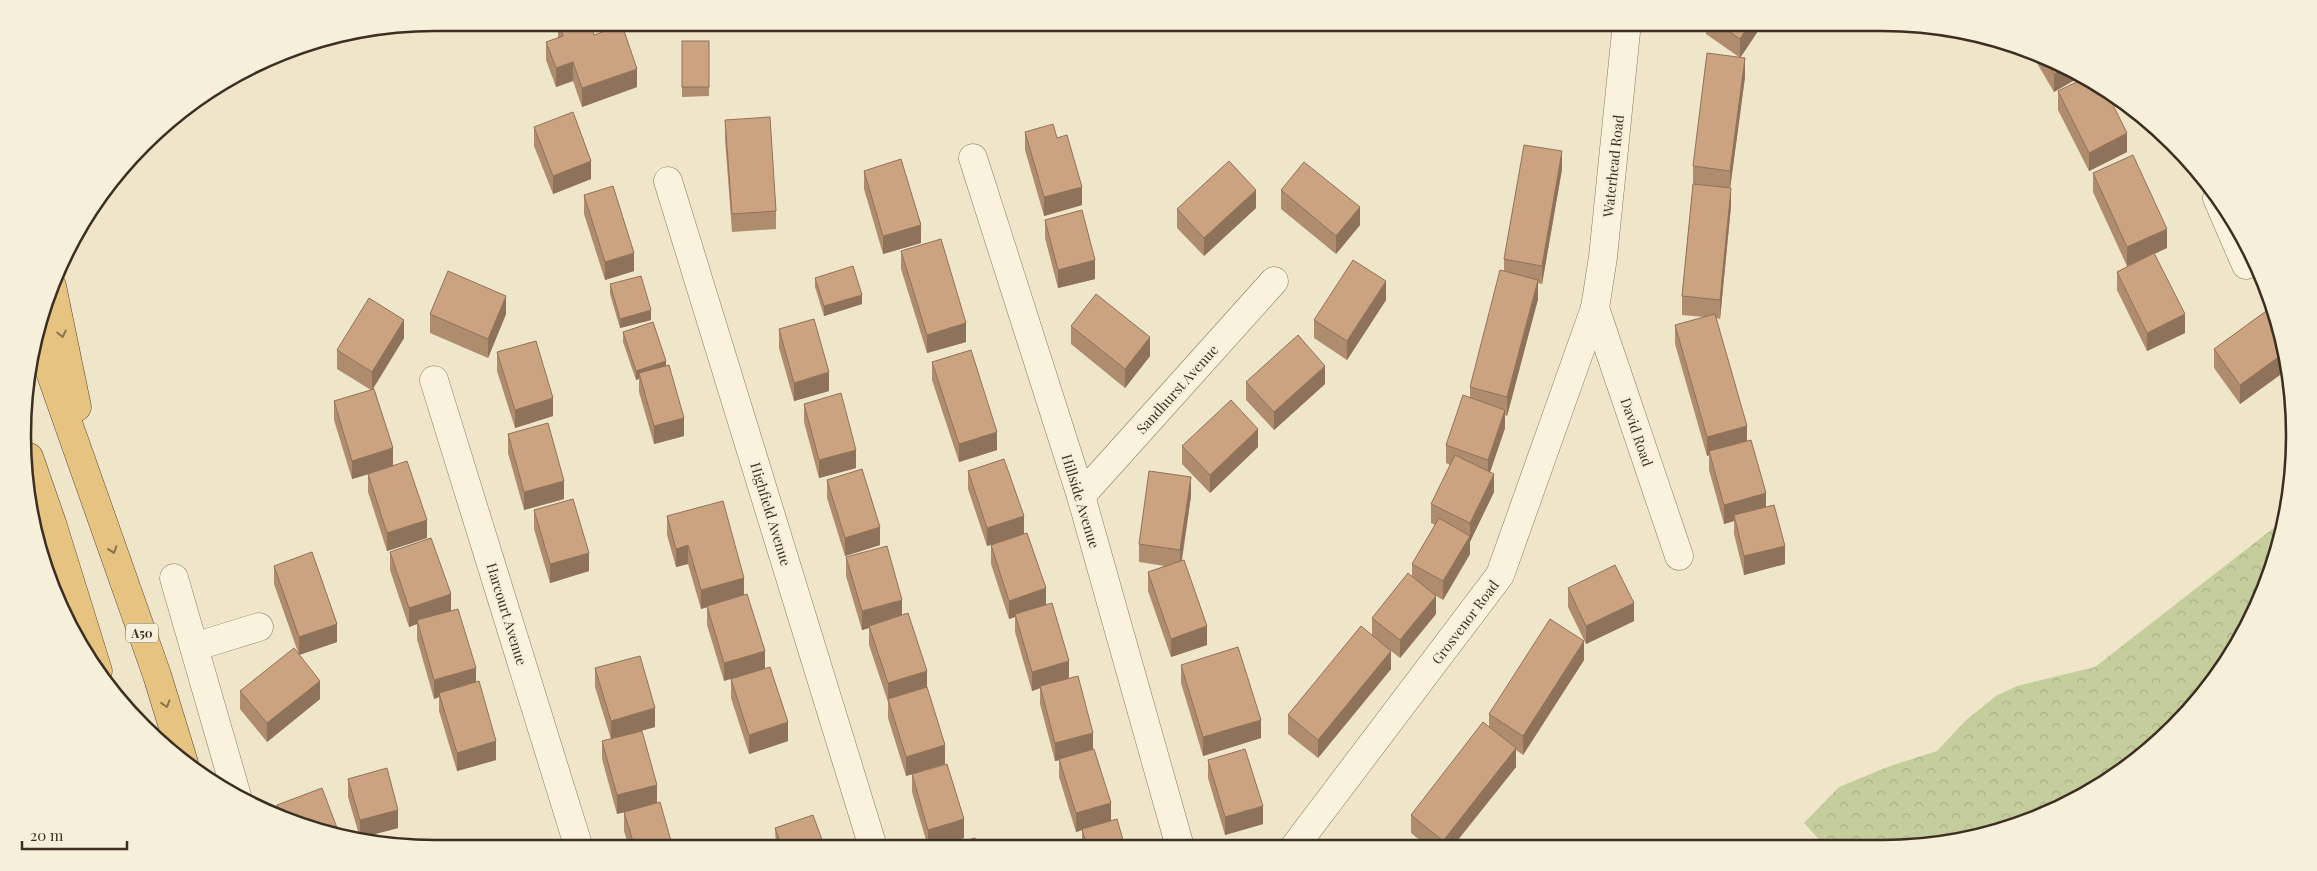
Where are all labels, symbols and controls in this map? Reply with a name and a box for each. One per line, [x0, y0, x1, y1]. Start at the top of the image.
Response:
street label: Waterhead Road [1598, 114, 1628, 219]
one-way arrow [56, 329, 67, 338]
street label: Sandhurst Avenue [1132, 340, 1222, 438]
street label: David Road [1616, 395, 1658, 469]
street label: Hillside Avenue [1058, 452, 1104, 550]
street label: Highfield Avenue [746, 460, 796, 568]
one-way arrow [108, 545, 118, 554]
street label: Harcourt Avenue [482, 560, 532, 668]
street label: Grosvenor Road [1427, 576, 1503, 668]
road number: A50 [126, 624, 158, 642]
one-way arrow [160, 699, 170, 707]
scale bar [22, 818, 128, 850]
text: 20 m [30, 825, 64, 845]

